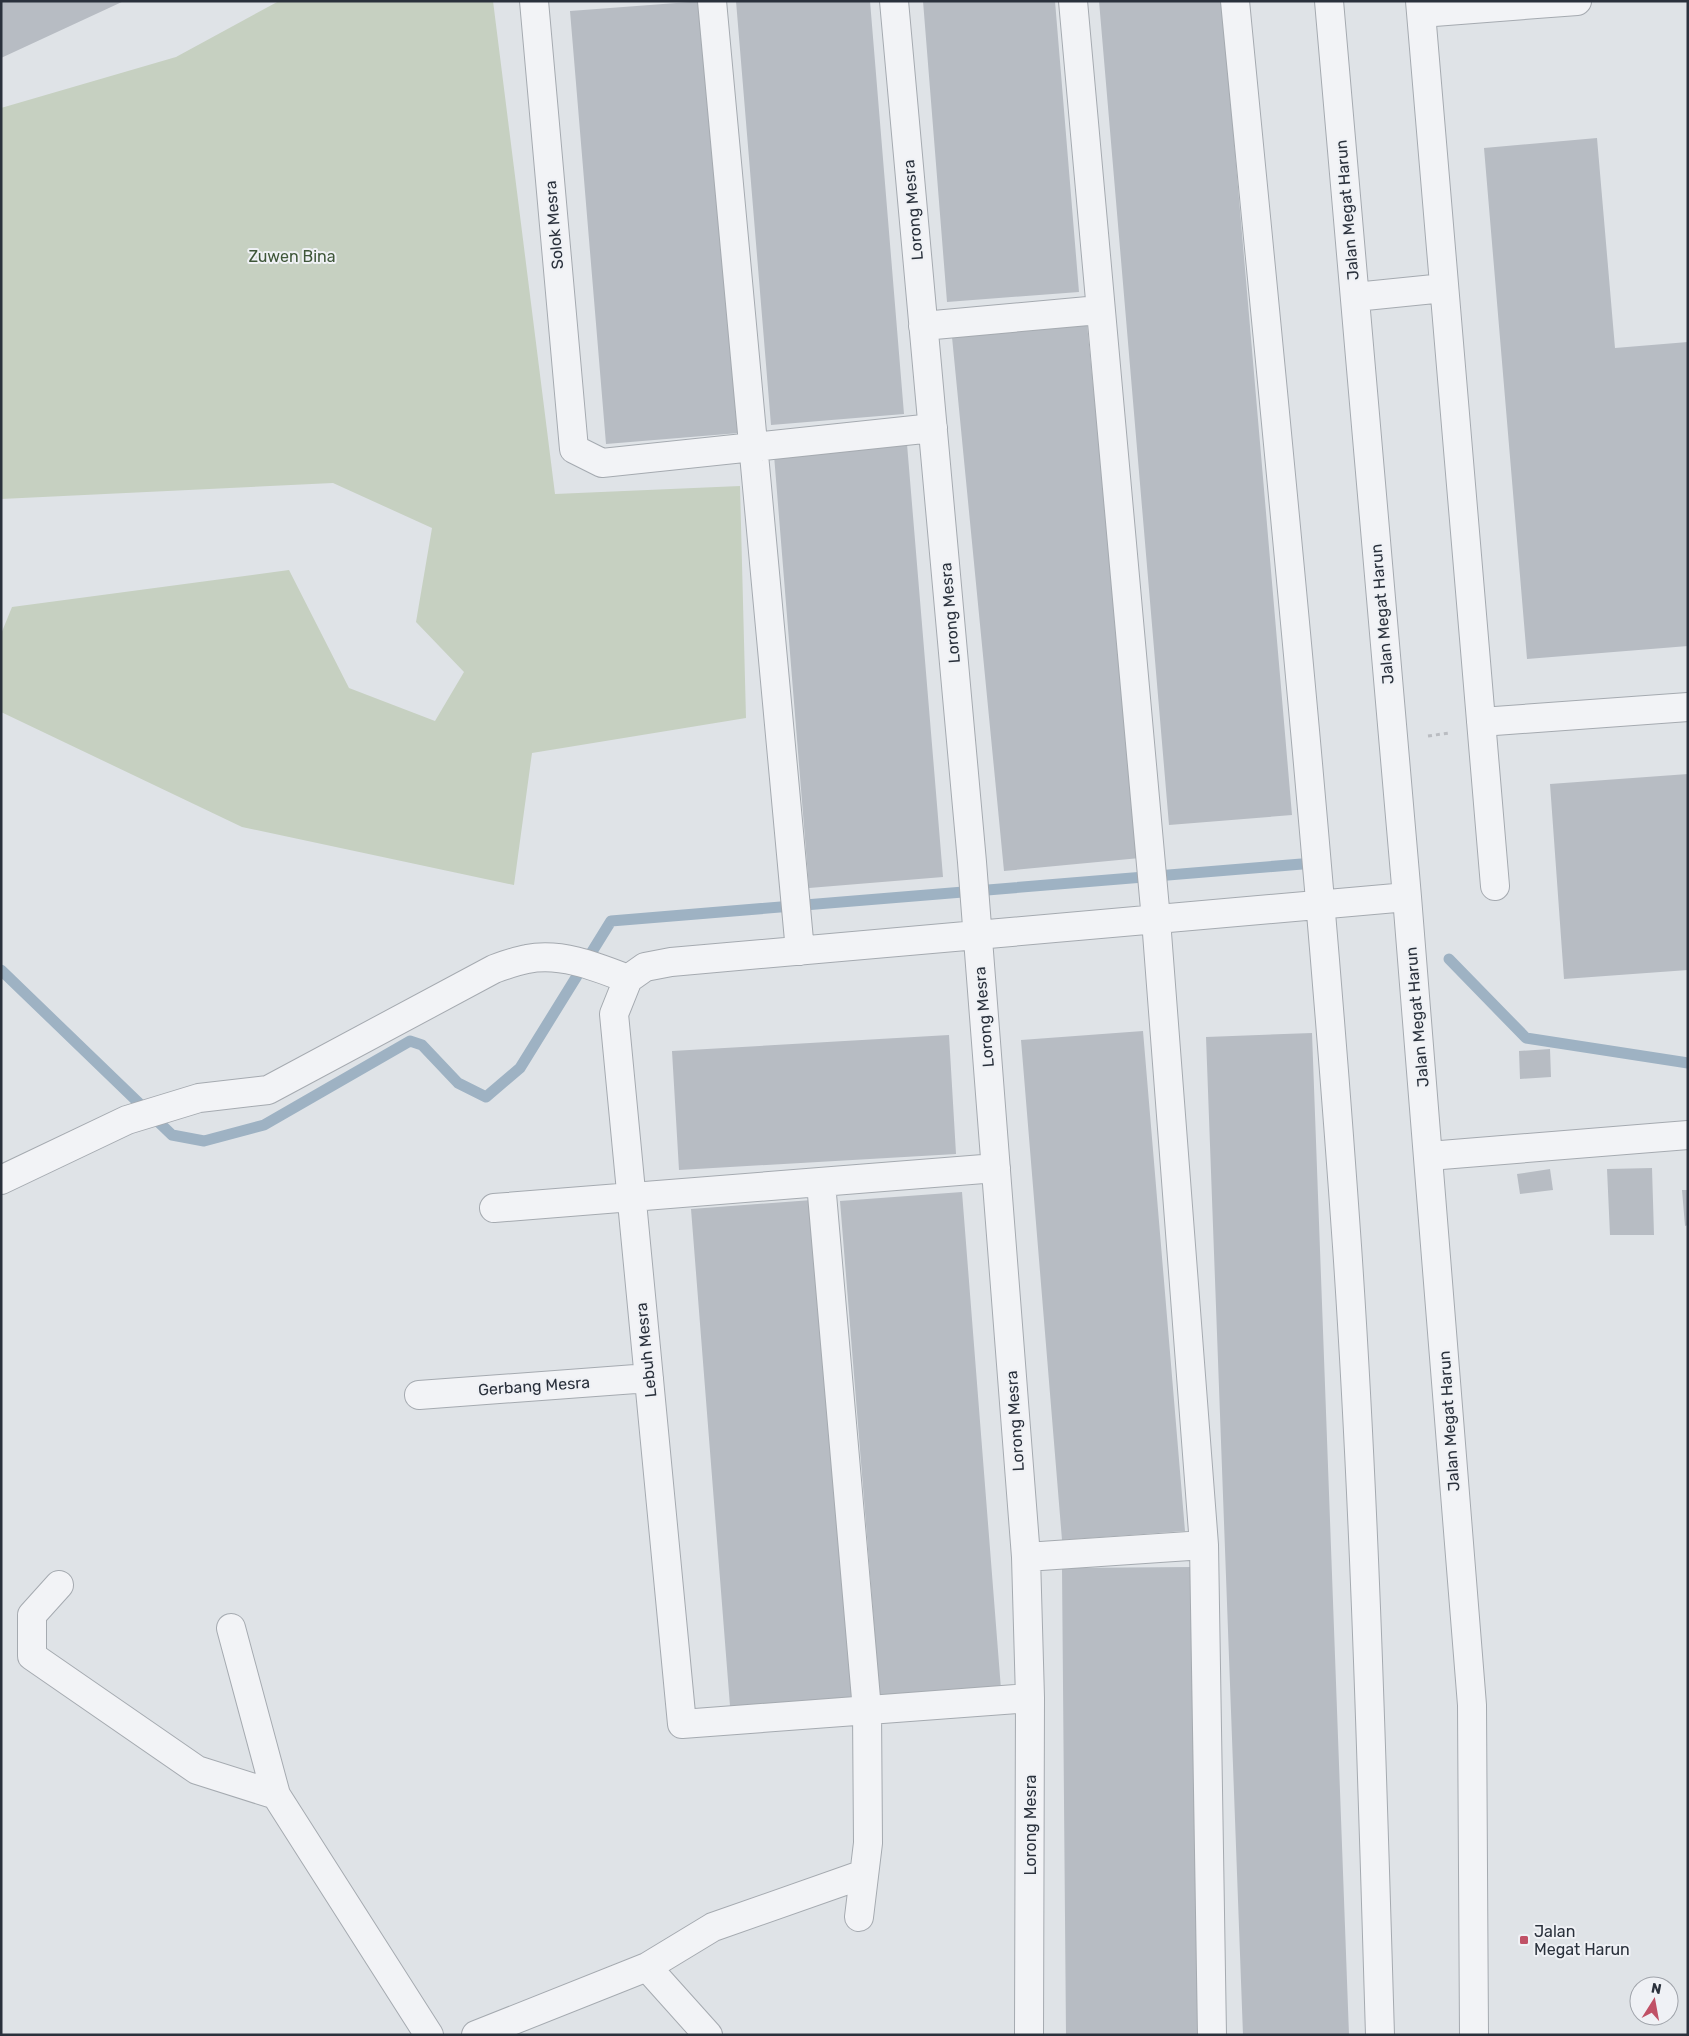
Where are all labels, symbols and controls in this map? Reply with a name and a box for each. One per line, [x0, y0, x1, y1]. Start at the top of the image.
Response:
street label: Jalan Megat Harun [1331, 139, 1363, 281]
street label: Lorong Mesra [899, 159, 927, 261]
street label: Solok Mesra [541, 180, 567, 270]
park label: Zuwen Bina [248, 247, 336, 266]
street label: Jalan Megat Harun [1366, 543, 1398, 685]
street label: Lorong Mesra [936, 562, 964, 664]
street label: Jalan Megat Harun [1401, 946, 1433, 1088]
street label: Lorong Mesra [970, 966, 998, 1068]
street label: Lebuh Mesra [632, 1302, 660, 1398]
street label: Jalan Megat Harun [1435, 1350, 1463, 1492]
street label: Lorong Mesra [1002, 1370, 1028, 1472]
street label: Gerbang Mesra [477, 1373, 591, 1399]
street label: Lorong Mesra [1021, 1775, 1040, 1875]
place label: Jalan Megat Harun [1534, 1922, 1630, 1959]
marker: Jalan Megat Harun [1518, 1934, 1530, 1946]
north arrow [1629, 1976, 1679, 2026]
text: N [1650, 1979, 1663, 1998]

